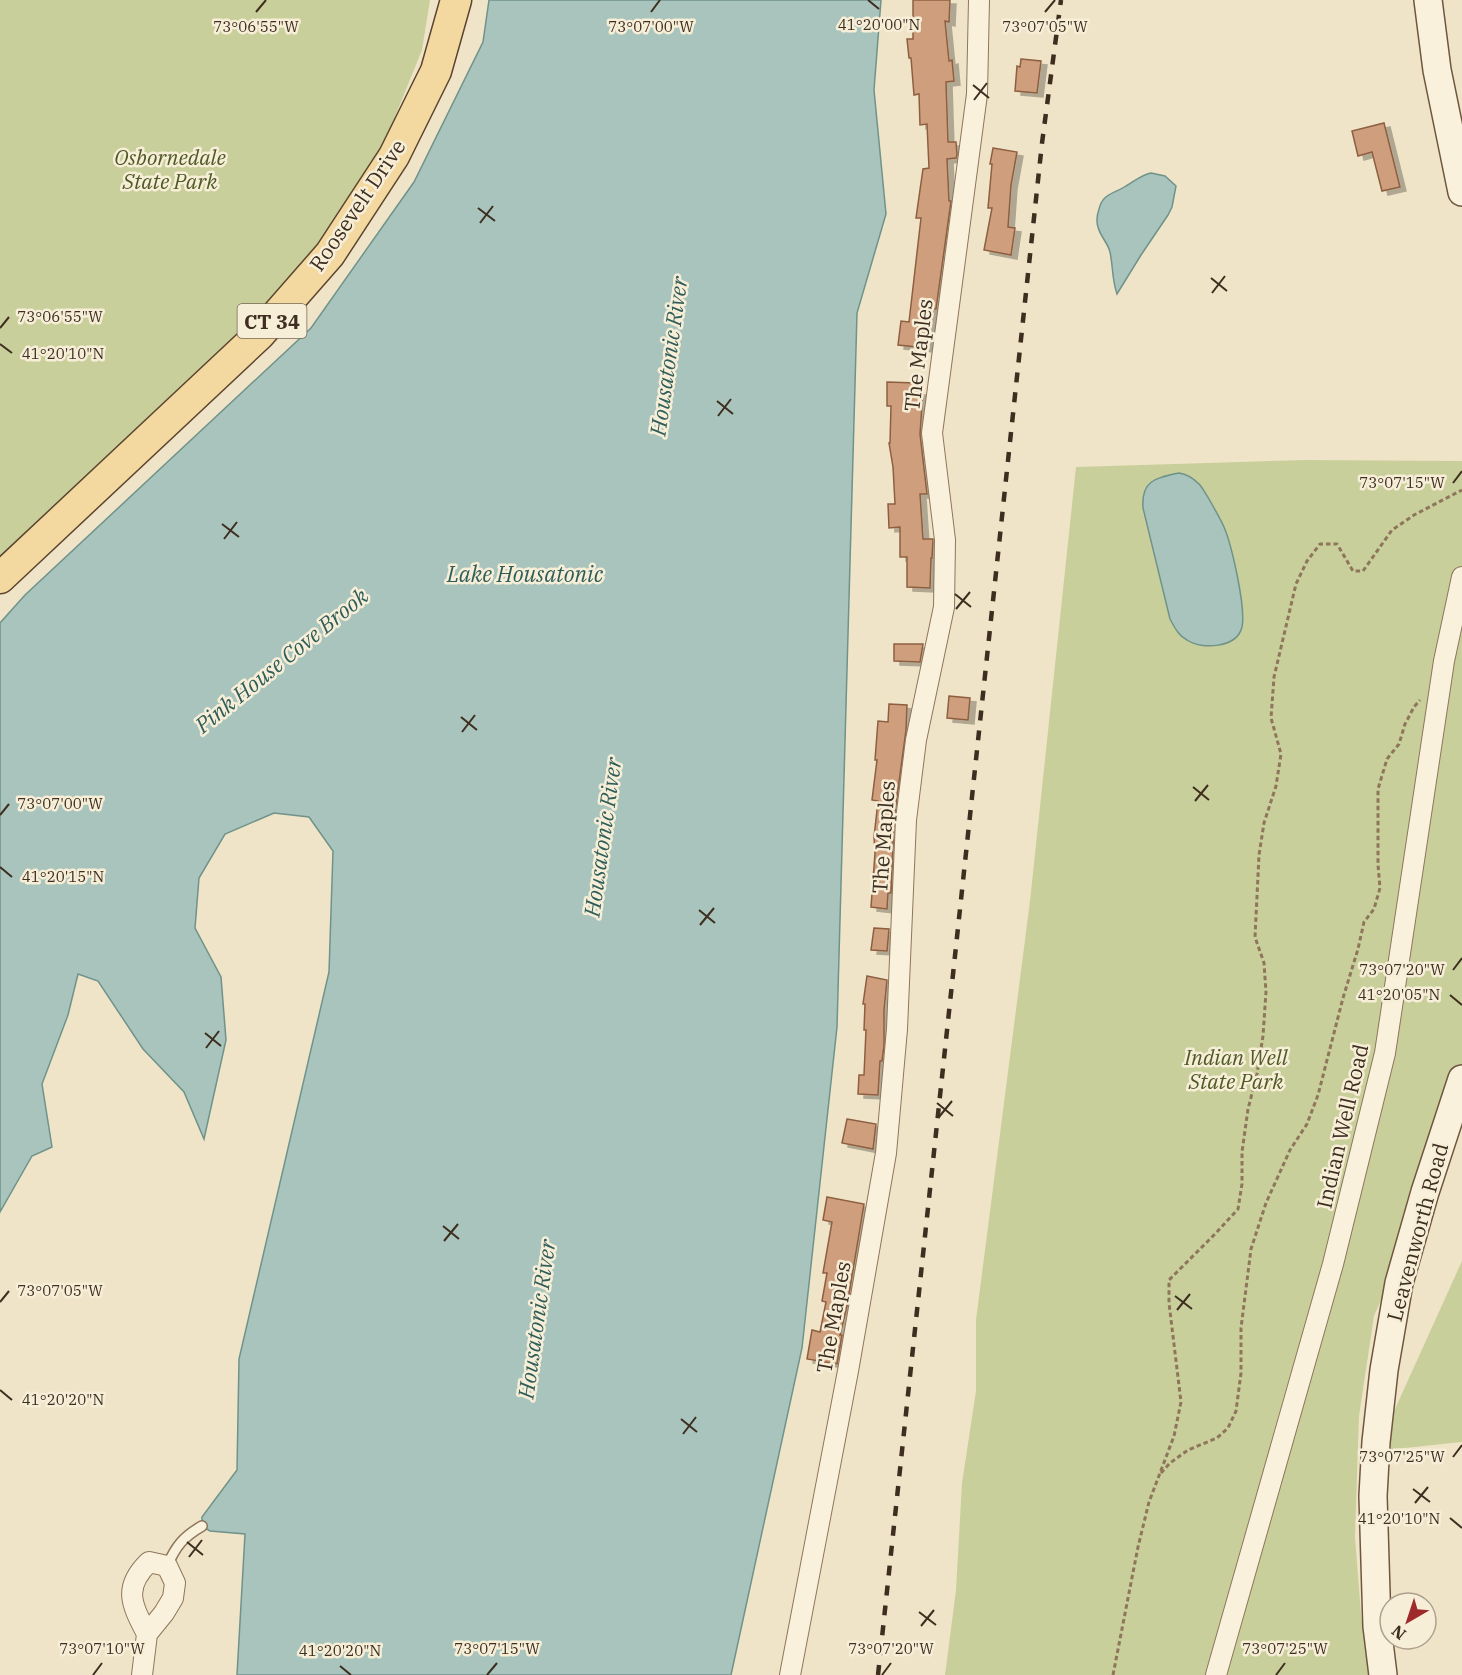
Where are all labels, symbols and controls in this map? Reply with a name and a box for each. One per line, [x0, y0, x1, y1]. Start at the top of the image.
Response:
text: 41°20'00"N [838, 15, 920, 34]
text: 73°06'55"W [213, 17, 299, 36]
text: 73°07'00"W [608, 17, 694, 36]
text: 73°07'05"W [1002, 17, 1088, 36]
street label: Roosevelt Drive [303, 134, 411, 276]
park label: Osbornedale State Park [114, 143, 227, 195]
water label: Housatonic River [642, 273, 694, 439]
street label: The Maples [897, 297, 939, 413]
road number: CT 34 [238, 304, 306, 338]
text: 73°06'55"W [17, 307, 103, 326]
text: 41°20'10"N [22, 344, 104, 363]
text: 73°07'15"W [1359, 473, 1445, 492]
water label: Lake Housatonic [446, 559, 604, 588]
water label: Pink House Cove Brook [188, 581, 374, 739]
water label: Housatonic River [576, 754, 628, 920]
street label: The Maples [865, 779, 901, 895]
text: 73°07'00"W [17, 794, 103, 813]
text: 41°20'15"N [22, 867, 104, 886]
text: 73°07'20"W [1359, 960, 1445, 979]
text: 41°20'05"N [1358, 985, 1440, 1004]
street label: Indian Well Road [1309, 1041, 1375, 1211]
park label: Indian Well State Park [1183, 1043, 1289, 1095]
street label: Leavenworth Road [1380, 1139, 1454, 1324]
water label: Housatonic River [510, 1236, 562, 1402]
street label: The Maples [809, 1259, 857, 1375]
text: 73°07'05"W [17, 1281, 103, 1300]
text: 41°20'20"N [22, 1390, 104, 1409]
text: 73°07'25"W [1359, 1447, 1445, 1466]
text: 41°20'10"N [1358, 1509, 1440, 1528]
north arrow [1378, 1591, 1438, 1651]
text: N [1387, 1621, 1410, 1644]
text: 73°07'10"W [59, 1639, 145, 1658]
text: 73°07'15"W [454, 1639, 540, 1658]
text: 73°07'20"W [848, 1639, 934, 1658]
text: 73°07'25"W [1242, 1639, 1328, 1658]
text: 41°20'20"N [299, 1641, 381, 1660]

